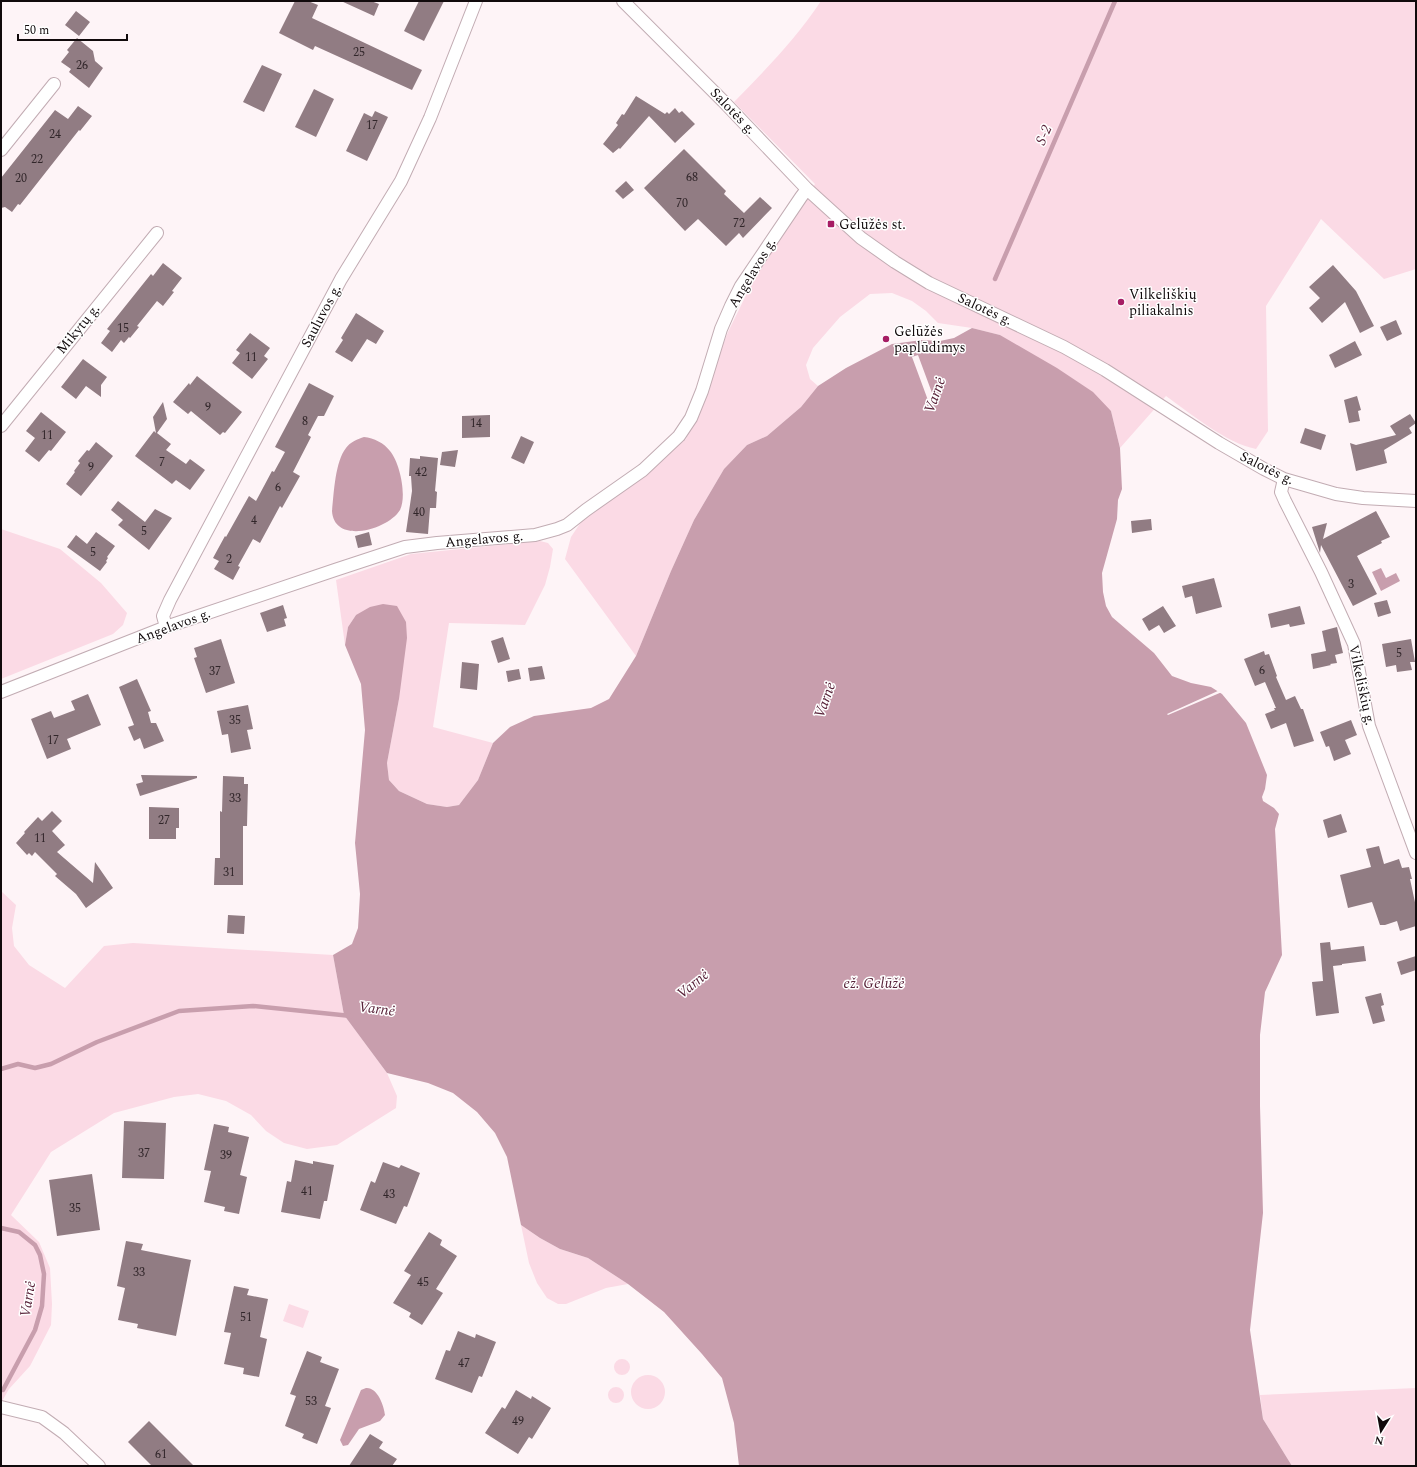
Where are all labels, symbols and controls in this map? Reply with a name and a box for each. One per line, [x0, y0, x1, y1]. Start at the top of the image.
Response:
scale bar [18, 16, 127, 42]
text: 50 m [24, 21, 49, 40]
house number: 25 [353, 43, 365, 62]
house number: 26 [76, 56, 88, 75]
street label: Salotės g. [705, 83, 761, 139]
house number: 17 [366, 116, 378, 135]
water label: S-2 [1029, 121, 1059, 149]
house number: 24 [49, 125, 61, 144]
house number: 22 [31, 150, 43, 169]
house number: 68 [686, 168, 698, 187]
house number: 20 [15, 169, 27, 188]
house number: 70 [676, 194, 688, 213]
house number: 72 [733, 214, 745, 233]
place label: Gelūžės st. [839, 214, 906, 235]
marker: Gelūžės st. [826, 219, 836, 229]
street label: Angelavos g. [723, 234, 781, 312]
street label: Sauluvos g. [296, 281, 346, 351]
place label: Vilkeliškių piliakalnis [1129, 284, 1197, 321]
street label: Salotės g. [954, 287, 1016, 331]
marker: Vilkeliškių piliakalnis [1116, 297, 1126, 307]
street label: Mikytų g. [51, 299, 105, 359]
house number: 15 [117, 319, 129, 338]
place label: Gelūžės paplūdimys [894, 321, 966, 358]
marker: Gelūžės paplūdimys [881, 334, 891, 344]
house number: 11 [245, 348, 257, 367]
water label: Varnė [918, 374, 952, 416]
house number: 9 [205, 398, 211, 417]
house number: 8 [302, 412, 308, 431]
house number: 14 [470, 414, 482, 433]
house number: 11 [41, 426, 53, 445]
street label: Salotės g. [1236, 446, 1298, 490]
house number: 7 [159, 453, 165, 472]
house number: 9 [88, 458, 94, 477]
house number: 42 [415, 463, 427, 482]
house number: 6 [275, 478, 281, 497]
house number: 40 [413, 503, 425, 522]
house number: 4 [251, 511, 257, 530]
house number: 5 [141, 522, 147, 541]
street label: Angelavos g. [444, 525, 524, 553]
house number: 5 [90, 543, 96, 562]
house number: 2 [226, 550, 232, 569]
house number: 3 [1348, 575, 1354, 594]
street label: Angelavos g. [133, 603, 213, 649]
street label: Vilkeliškių g. [1343, 643, 1381, 727]
house number: 5 [1396, 644, 1402, 663]
house number: 6 [1259, 661, 1265, 680]
house number: 37 [209, 662, 221, 681]
water label: Varnė [808, 679, 842, 721]
house number: 35 [229, 711, 241, 730]
house number: 17 [47, 731, 59, 750]
house number: 33 [229, 789, 241, 808]
house number: 27 [158, 811, 170, 830]
house number: 11 [34, 829, 46, 848]
house number: 31 [223, 863, 235, 882]
water label: Varnė [672, 963, 715, 1004]
water label: ež. Gelūžė [843, 972, 905, 995]
water label: Varnė [357, 995, 397, 1023]
house number: 37 [138, 1144, 150, 1163]
house number: 39 [220, 1146, 232, 1165]
house number: 41 [301, 1182, 313, 1201]
house number: 43 [383, 1185, 395, 1204]
house number: 35 [69, 1199, 81, 1218]
house number: 33 [133, 1263, 145, 1282]
house number: 45 [417, 1273, 429, 1292]
water label: Varnė [14, 1279, 42, 1319]
house number: 51 [240, 1308, 252, 1327]
house number: 47 [458, 1354, 470, 1373]
house number: 53 [305, 1392, 317, 1411]
north arrow [1361, 1411, 1401, 1451]
house number: 49 [512, 1412, 524, 1431]
text: N [1373, 1431, 1385, 1450]
house number: 61 [155, 1445, 167, 1464]

